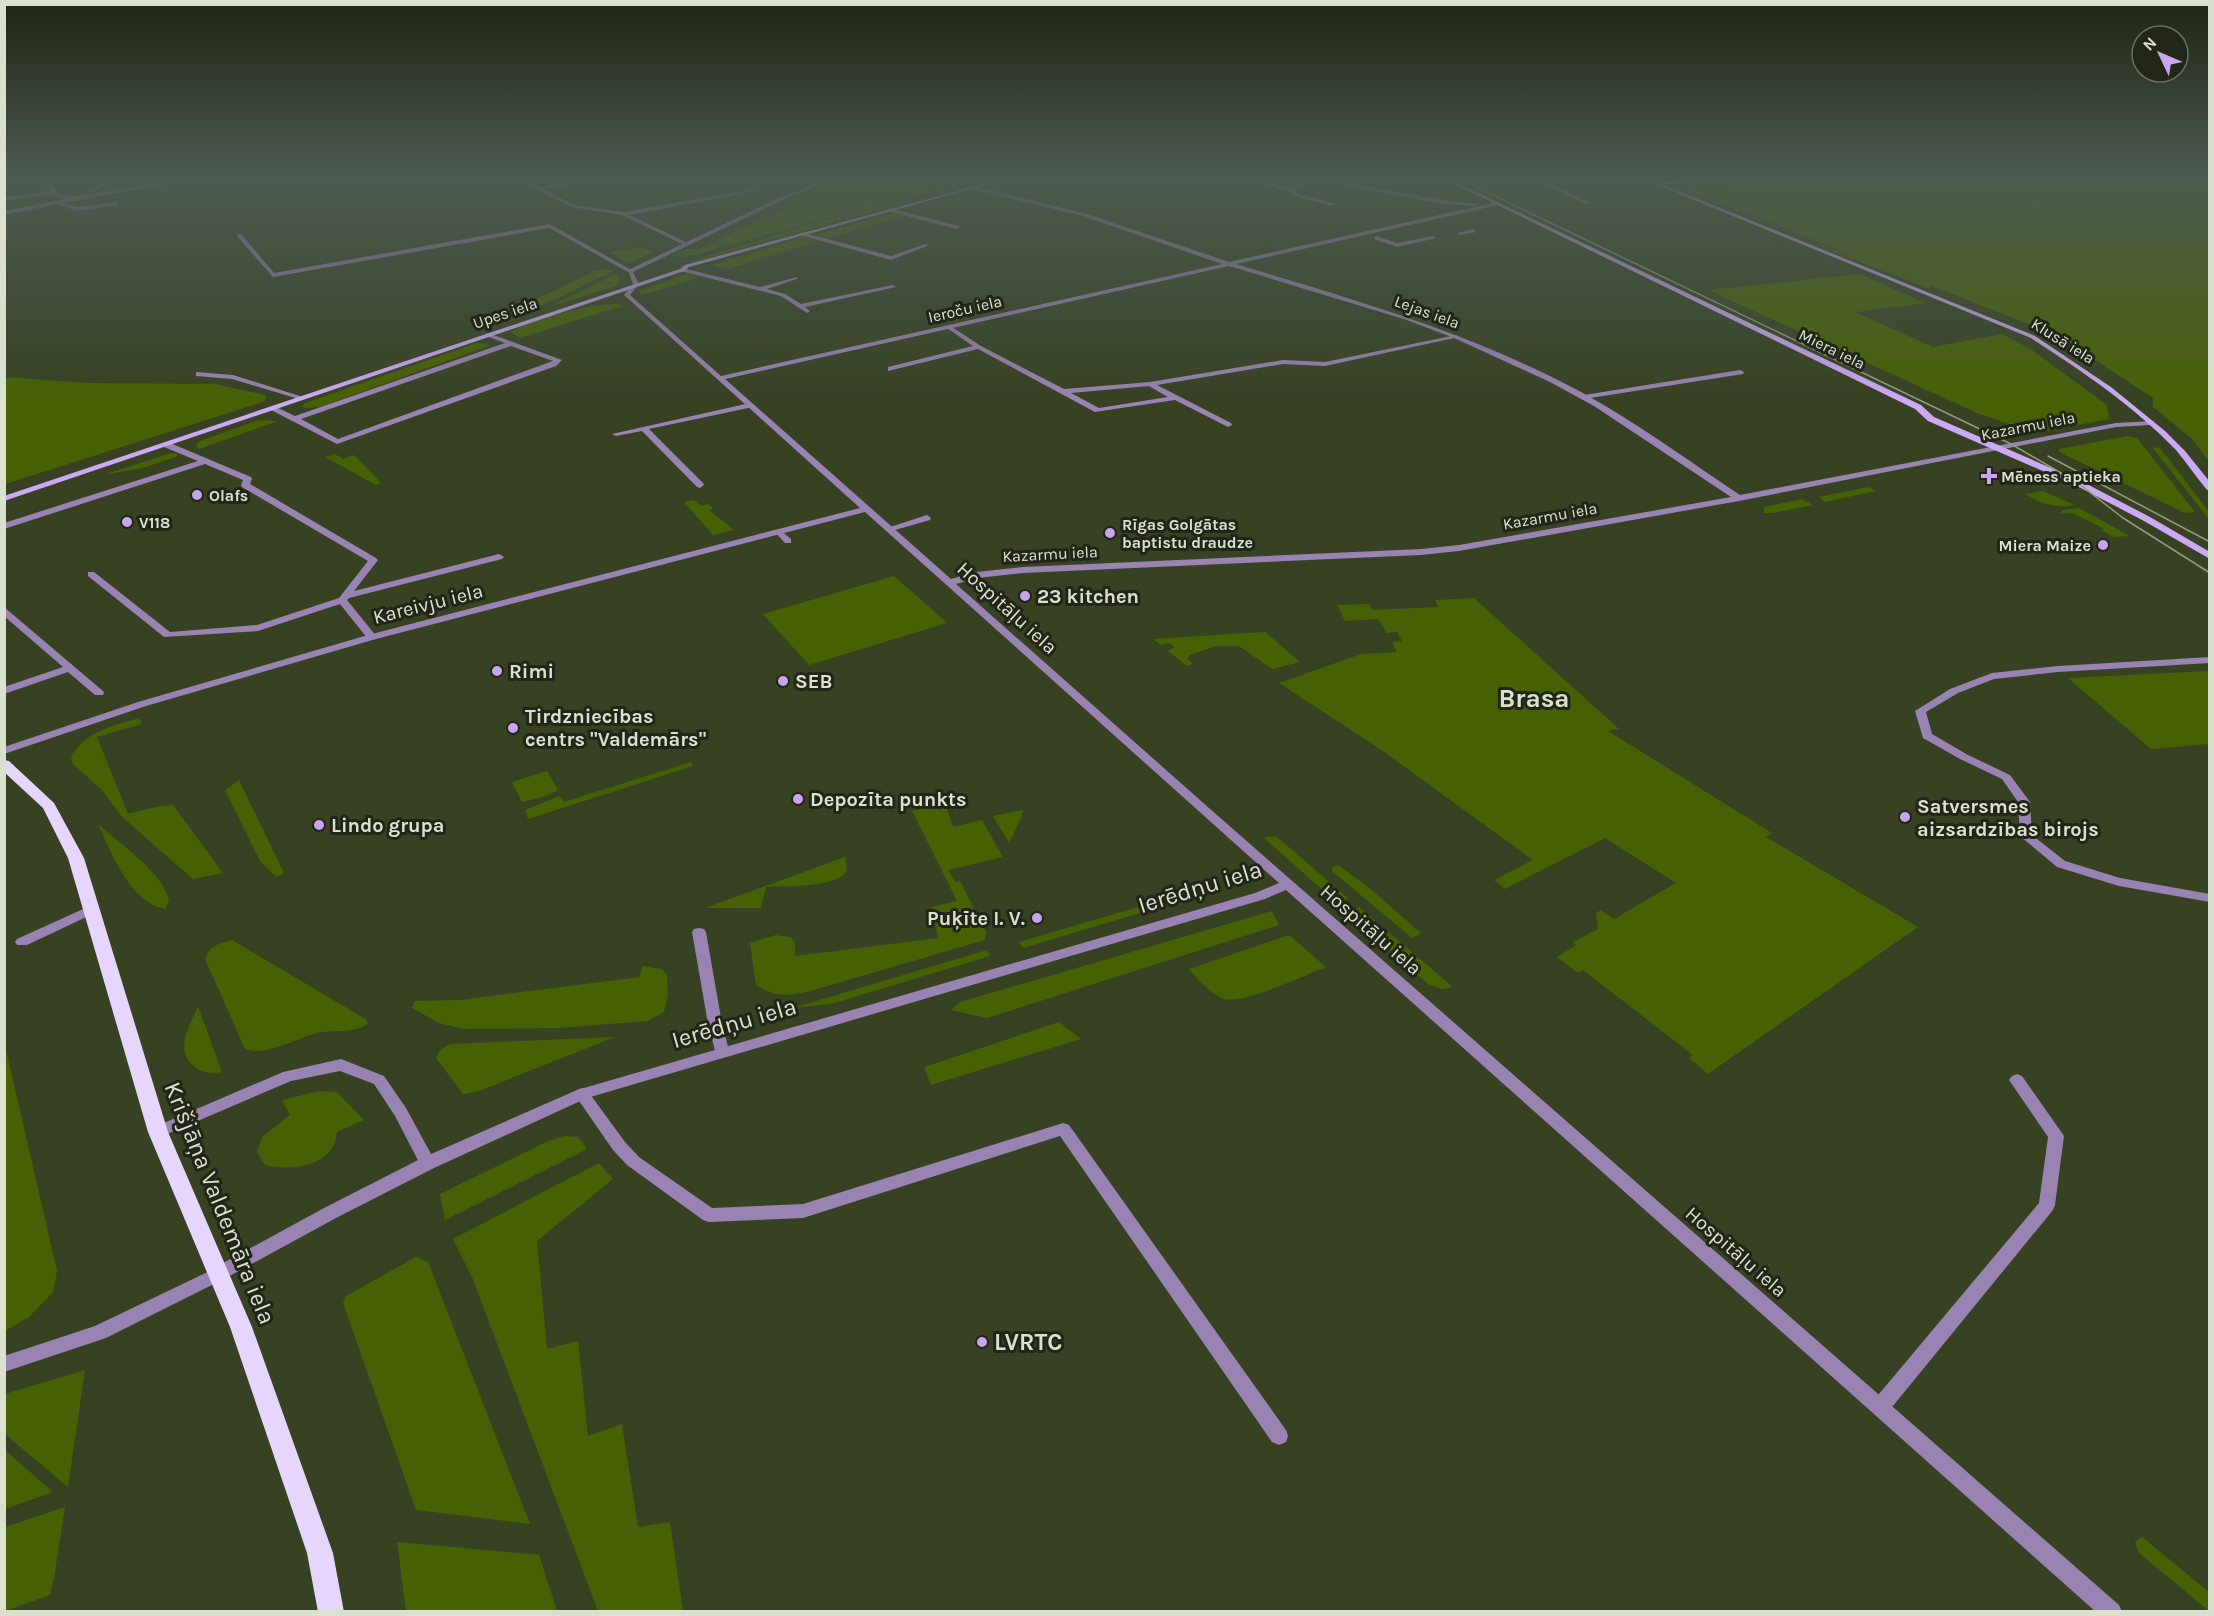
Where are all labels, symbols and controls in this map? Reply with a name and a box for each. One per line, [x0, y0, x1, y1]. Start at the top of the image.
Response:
north arrow [2130, 24, 2190, 84]
text: N [2139, 33, 2160, 55]
street label: Ieroču iela [926, 291, 1004, 327]
street label: Lejas iela [1392, 291, 1462, 333]
street label: Upes iela [470, 293, 540, 333]
street label: Klusā iela [2028, 314, 2098, 368]
street label: Miera iela [1796, 325, 1868, 373]
street label: Kazarmu iela [1979, 408, 2077, 444]
place label: Mēness aptieka [2001, 467, 2121, 486]
marker: Mēness aptieka [1982, 469, 1996, 483]
place label: Olafs [209, 486, 248, 505]
marker: Olafs [190, 488, 204, 502]
street label: Kazarmu iela [1501, 498, 1599, 534]
place label: V118 [139, 513, 170, 532]
marker: V118 [120, 515, 134, 529]
place label: Rīgas Golgātas baptistu draudze [1122, 515, 1253, 552]
marker: Rīgas Golgātas baptistu draudze [1103, 526, 1117, 540]
place label: Miera Maize [1999, 536, 2091, 555]
marker: Miera Maize [2096, 538, 2110, 552]
street label: Kazarmu iela [1002, 542, 1098, 566]
street label: Hospitāļu iela [952, 557, 1062, 659]
street label: Kareivju iela [371, 579, 485, 629]
place label: 23 kitchen [1037, 585, 1139, 608]
marker: 23 kitchen [1018, 589, 1032, 603]
place label: Rimi [509, 660, 554, 683]
marker: Rimi [490, 664, 504, 678]
place label: SEB [795, 670, 832, 693]
marker: SEB [776, 674, 790, 688]
district label: Brasa [1498, 683, 1570, 714]
place label: Tirdzniecības centrs "Valdemārs" [525, 705, 707, 751]
marker: Tirdzniecības centrs "Valdemārs" [506, 721, 520, 735]
place label: Depozīta punkts [810, 788, 966, 811]
marker: Depozīta punkts [791, 792, 805, 806]
place label: Satversmes aizsardzības birojs [1917, 795, 2099, 841]
marker: Satversmes aizsardzības birojs [1898, 810, 1912, 824]
place label: Lindo grupa [331, 814, 445, 837]
marker: Lindo grupa [312, 818, 326, 832]
street label: Ierēdņu iela [1135, 855, 1265, 919]
street label: Hospitāļu iela [1316, 880, 1426, 980]
place label: Puķīte I. V. [927, 907, 1025, 930]
marker: Puķīte I. V. [1030, 911, 1044, 925]
street label: Ierēdņu iela [668, 992, 800, 1054]
street label: Krišjāņa Valdemāra iela [159, 1078, 281, 1328]
street label: Hospitāļu iela [1681, 1202, 1791, 1302]
place label: LVRTC [994, 1328, 1062, 1356]
marker: LVRTC [975, 1335, 989, 1349]

